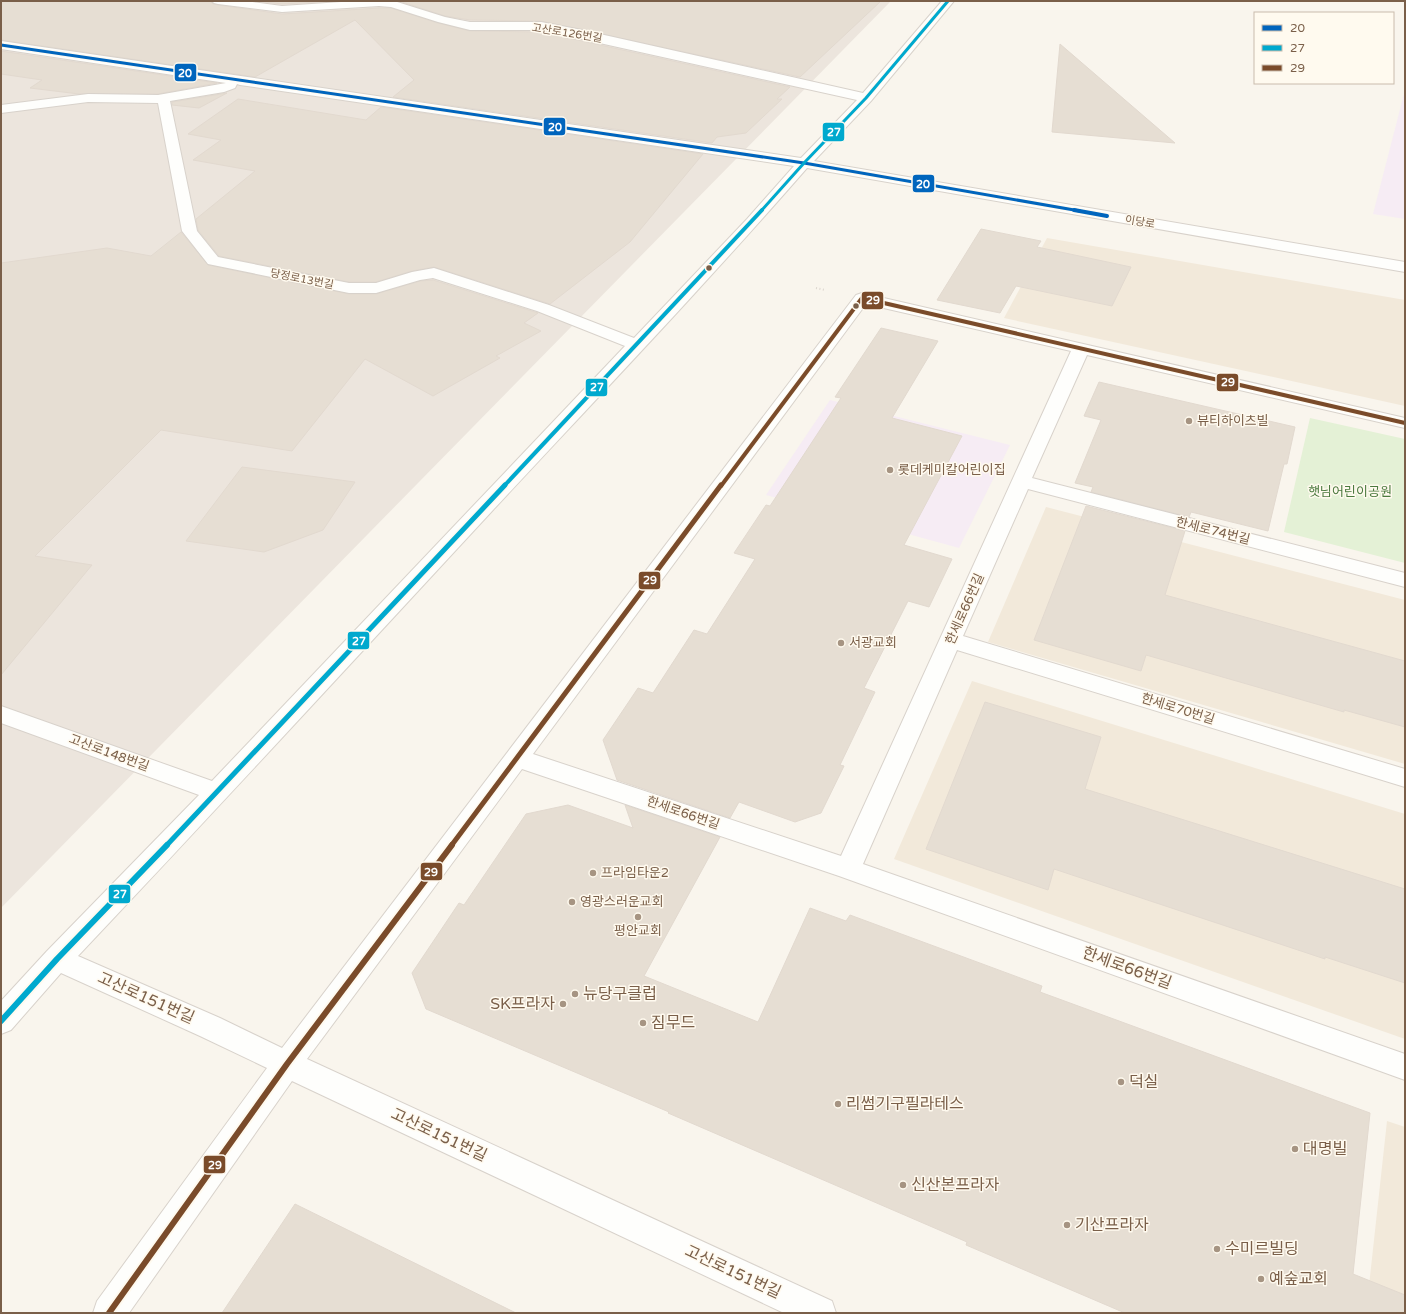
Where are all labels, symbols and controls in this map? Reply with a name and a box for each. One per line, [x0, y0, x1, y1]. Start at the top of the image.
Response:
legend [1254, 12, 1394, 84]
street label: 고산로126번길 [531, 21, 603, 45]
text: 20 [1290, 21, 1306, 35]
text: 27 [1290, 41, 1305, 55]
text: 29 [1290, 61, 1305, 75]
line badge: 20 [174, 63, 197, 82]
text: 20 [178, 67, 192, 80]
line badge: 20 [543, 117, 566, 136]
text: 20 [548, 121, 562, 134]
line badge: 27 [822, 122, 845, 142]
text: 27 [827, 126, 841, 139]
line badge: 20 [912, 174, 935, 193]
text: 20 [916, 178, 930, 191]
street label: 이당로 [1124, 213, 1156, 231]
unlabelled marker [704, 263, 714, 273]
street label: 당정로13번길 [269, 266, 335, 292]
line badge: 29 [861, 291, 884, 310]
text: 29 [866, 294, 880, 307]
unlabelled marker [851, 301, 861, 311]
line badge: 29 [1216, 373, 1239, 392]
text: 29 [1221, 376, 1235, 389]
line badge: 27 [585, 378, 608, 397]
text: 27 [590, 381, 604, 394]
place label: 뷰티하이츠빌 [1197, 413, 1269, 429]
marker: 뷰티하이츠빌 [1184, 416, 1194, 426]
place label: 롯데케미칼어린이집 [898, 462, 1006, 478]
marker: 롯데케미칼어린이집 [885, 465, 895, 475]
park label: 햇님어린이공원 [1308, 484, 1392, 500]
street label: 한세로74번길 [1174, 514, 1252, 548]
line badge: 29 [638, 571, 661, 590]
street label: 한세로66번길 [942, 571, 988, 647]
text: 29 [643, 574, 657, 587]
line badge: 27 [347, 631, 370, 650]
text: 27 [352, 635, 366, 648]
place label: 서광교회 [849, 635, 897, 651]
marker: 서광교회 [836, 638, 846, 648]
street label: 한세로70번길 [1139, 690, 1217, 728]
street label: 고산로148번길 [67, 731, 151, 775]
street label: 한세로66번길 [644, 793, 722, 833]
line badge: 29 [420, 862, 443, 881]
place label: 프라임타운2 [601, 865, 669, 881]
text: 29 [424, 866, 438, 879]
marker: 프라임타운2 [588, 868, 598, 878]
line badge: 27 [108, 884, 131, 904]
text: 27 [113, 888, 127, 901]
place label: 영광스러운교회 [580, 894, 664, 910]
marker: 영광스러운교회 [567, 897, 577, 907]
marker: 평안교회 [633, 912, 643, 922]
place label: 평안교회 [614, 923, 662, 939]
street label: 한세로66번길 [1080, 943, 1174, 993]
street label: 고산로151번길 [95, 968, 197, 1028]
place label: 뉴당구클럽 [583, 984, 657, 1004]
marker: 뉴당구클럽 [570, 989, 580, 999]
place label: SK프라자 [490, 994, 555, 1014]
marker: SK프라자 [558, 999, 568, 1009]
place label: 짐무드 [651, 1013, 695, 1033]
marker: 짐무드 [638, 1018, 648, 1028]
place label: 덕실 [1129, 1072, 1158, 1092]
marker: 덕실 [1116, 1077, 1126, 1087]
place label: 리썸기구필라테스 [846, 1094, 964, 1114]
marker: 리썸기구필라테스 [833, 1099, 843, 1109]
street label: 고산로151번길 [388, 1104, 490, 1166]
place label: 대명빌 [1303, 1139, 1347, 1159]
marker: 대명빌 [1290, 1144, 1300, 1154]
line badge: 29 [203, 1155, 226, 1174]
text: 29 [208, 1159, 222, 1172]
place label: 신산본프라자 [911, 1175, 1000, 1195]
marker: 신산본프라자 [898, 1180, 908, 1190]
place label: 기산프라자 [1075, 1215, 1149, 1235]
marker: 기산프라자 [1062, 1220, 1072, 1230]
place label: 수미르빌딩 [1225, 1239, 1299, 1259]
street label: 고산로151번길 [682, 1241, 784, 1303]
marker: 수미르빌딩 [1212, 1244, 1222, 1254]
place label: 예숲교회 [1269, 1269, 1328, 1289]
marker: 예숲교회 [1256, 1274, 1266, 1284]

